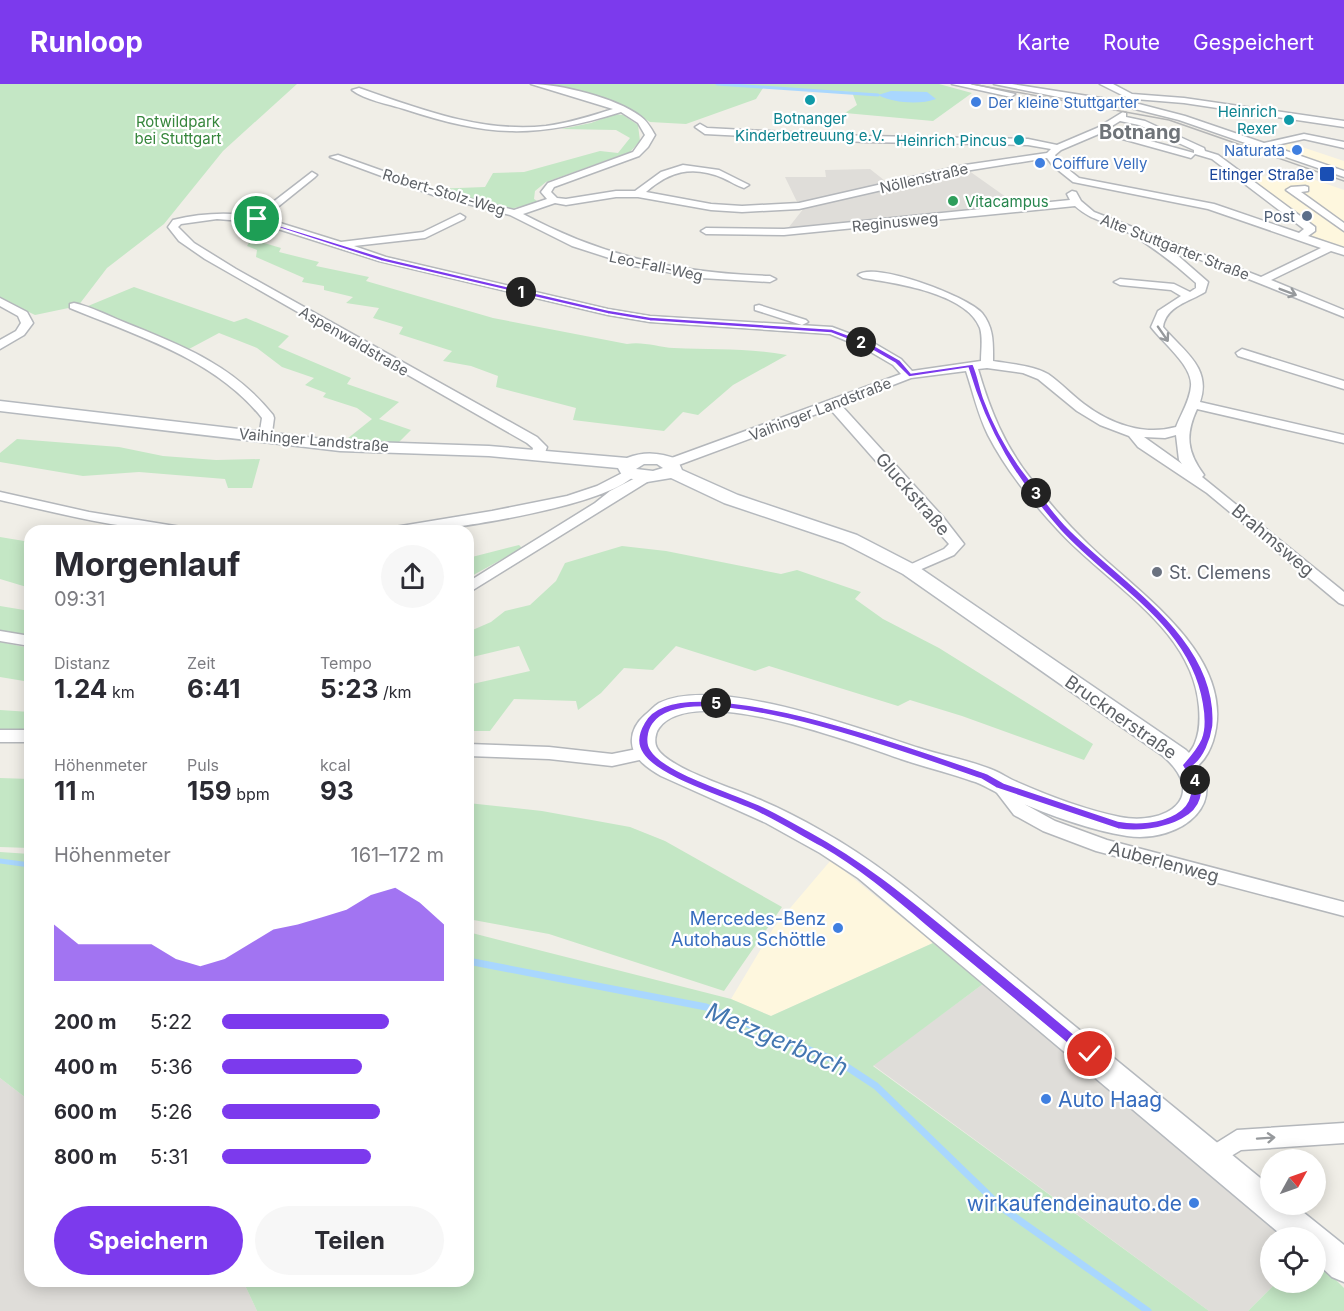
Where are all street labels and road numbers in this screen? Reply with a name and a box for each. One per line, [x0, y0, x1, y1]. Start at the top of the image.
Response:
street label: Nöllenstraße [878, 159, 970, 197]
street label: Robert-Stolz-Weg [380, 164, 508, 220]
street label: Reginusweg [851, 208, 939, 236]
street label: Alte Stuttgarter Straße [1098, 210, 1252, 284]
street label: Leo-Fall-Weg [607, 247, 705, 285]
street label: Aspenwaldstraße [296, 302, 412, 380]
street label: Vaihinger Landstraße [746, 373, 894, 445]
street label: Vaihinger Landstraße [238, 424, 390, 456]
street label: Gluckstraße [871, 448, 955, 540]
street label: Brahmsweg [1228, 500, 1318, 580]
street label: Brucknerstraße [1061, 671, 1181, 763]
street label: Auberlenweg [1107, 837, 1221, 887]

